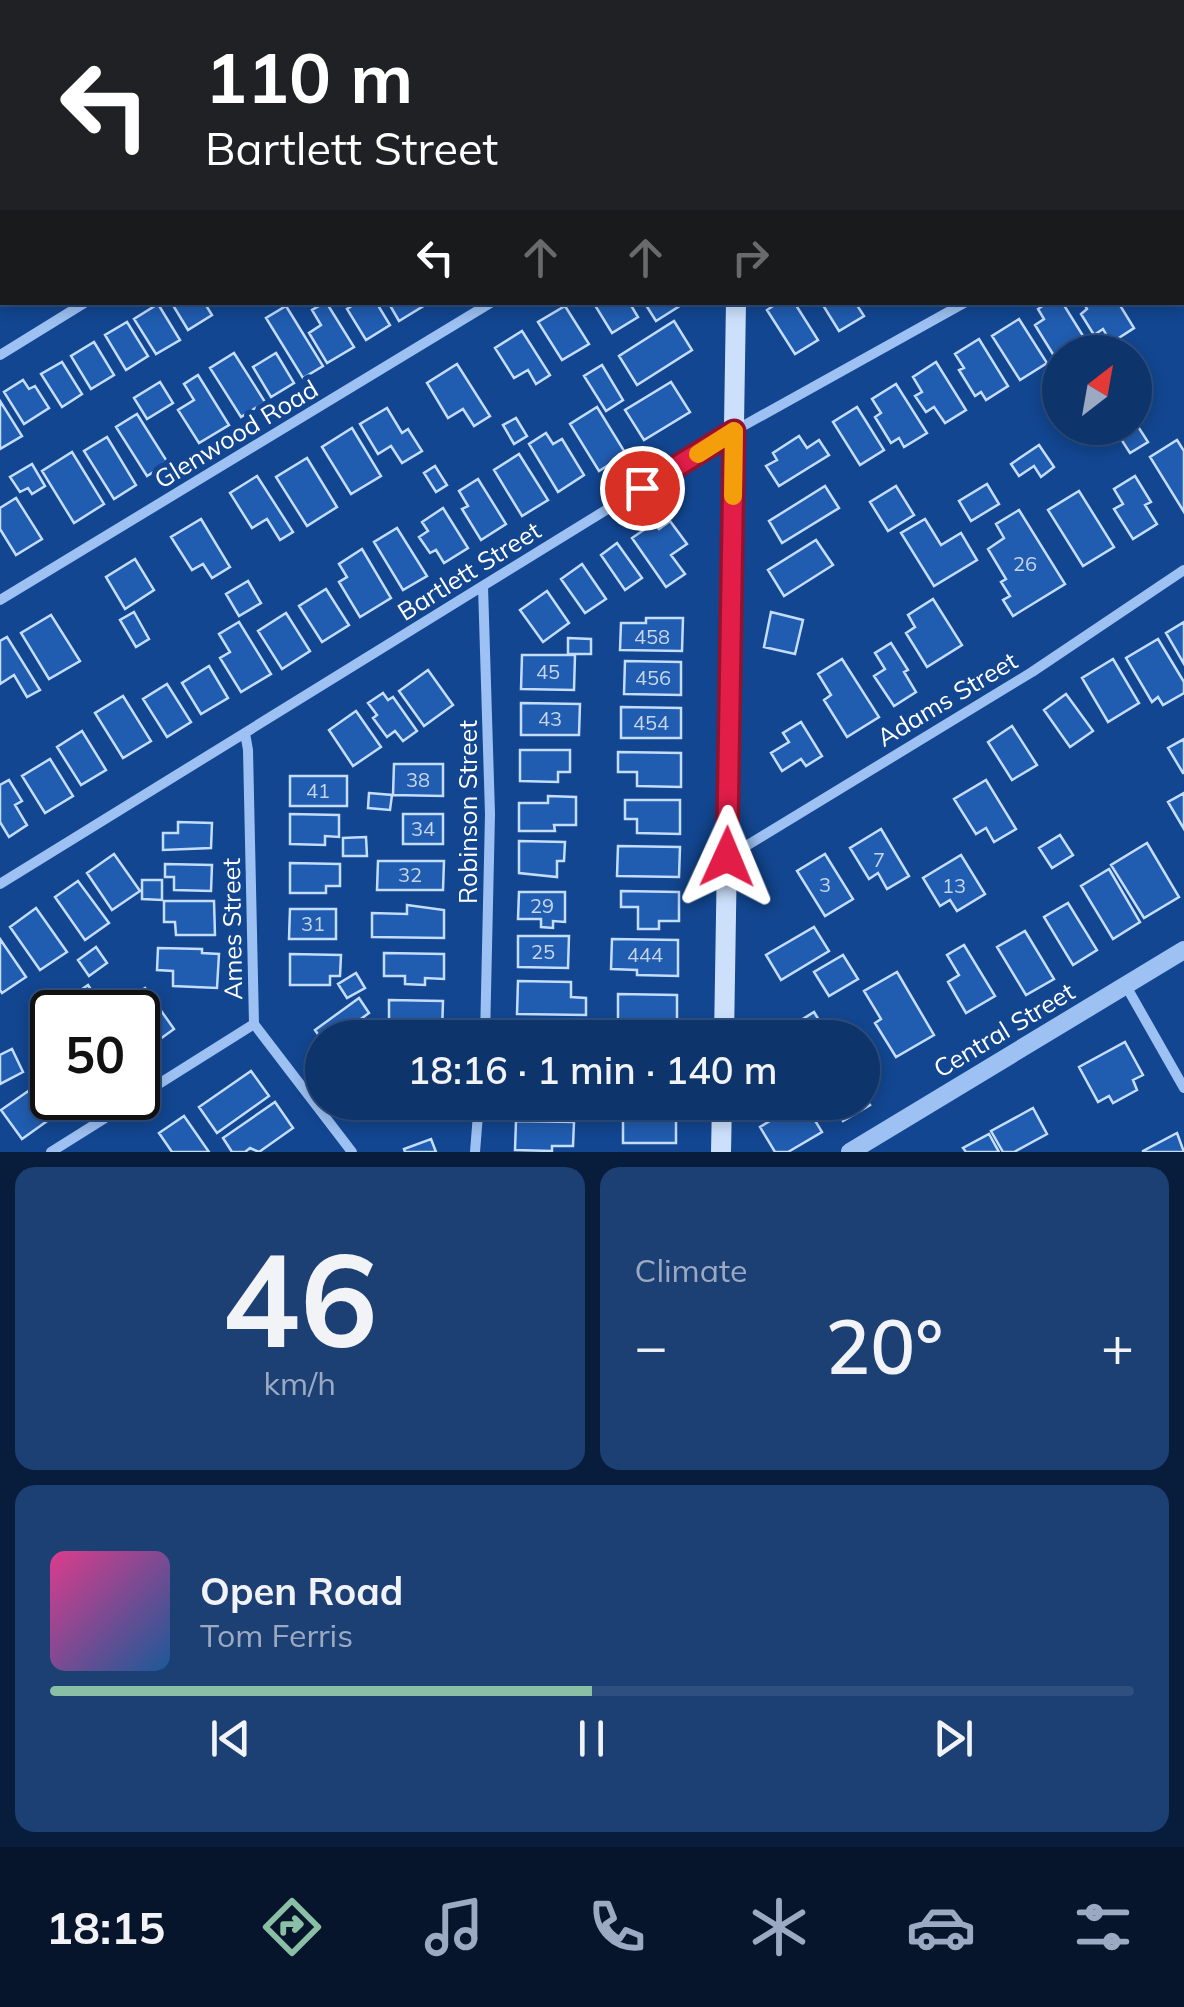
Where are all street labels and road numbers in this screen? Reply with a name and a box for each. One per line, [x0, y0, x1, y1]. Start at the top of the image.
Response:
street label: Glenwood Road [148, 373, 323, 495]
street label: Bartlett Street [391, 514, 546, 627]
street label: Adams Street [871, 644, 1023, 753]
street label: Robinson Street [452, 720, 483, 904]
street label: Ames Street [215, 858, 248, 1000]
street label: Central Street [928, 975, 1080, 1084]

